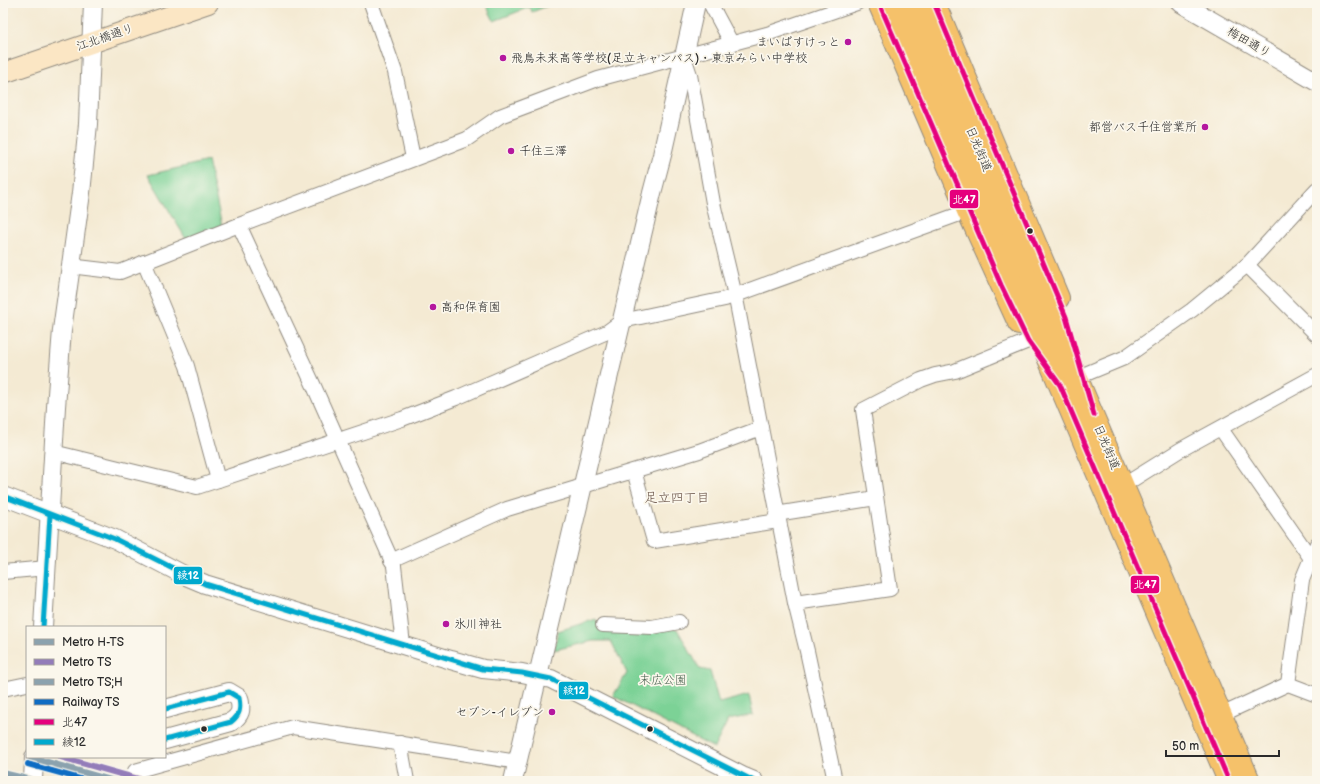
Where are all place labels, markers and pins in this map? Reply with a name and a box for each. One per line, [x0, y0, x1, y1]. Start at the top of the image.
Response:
place label: まいばすけっと [756, 35, 840, 50]
marker: まいばすけっと [843, 37, 853, 47]
place label: 飛鳥未来高等学校(足立キャンパス)・東京みらい中学校 [511, 51, 807, 66]
marker: 飛鳥未来高等学校(足立キャンパス)・東京みらい中学校 [498, 53, 508, 63]
place label: 都営バス千住営業所 [1089, 120, 1197, 135]
marker: 都営バス千住営業所 [1200, 122, 1210, 132]
place label: 千住三澤 [519, 144, 567, 159]
marker: 千住三澤 [506, 146, 516, 156]
unlabelled marker [1025, 226, 1035, 236]
place label: 高和保育園 [441, 300, 501, 315]
marker: 高和保育園 [428, 302, 438, 312]
place label: 氷川神社 [454, 617, 502, 632]
marker: 氷川神社 [441, 619, 451, 629]
place label: セブン-イレブン [456, 705, 544, 720]
marker: セブン-イレブン [547, 707, 557, 717]
unlabelled marker [199, 724, 209, 734]
unlabelled marker [645, 724, 655, 734]

